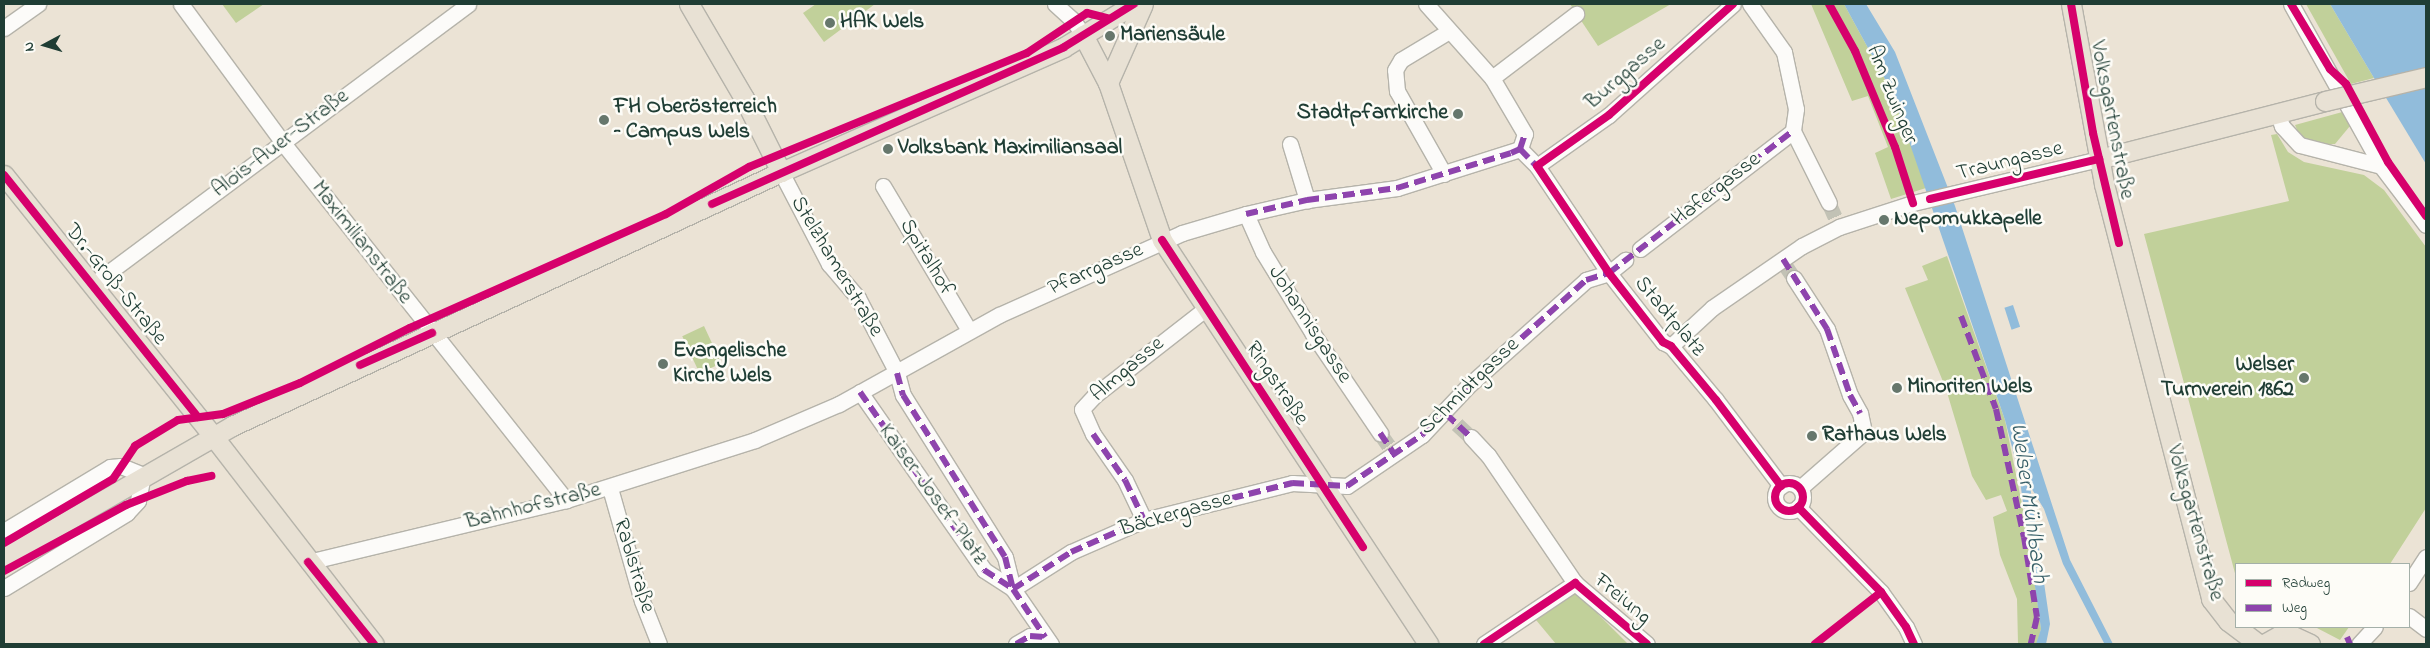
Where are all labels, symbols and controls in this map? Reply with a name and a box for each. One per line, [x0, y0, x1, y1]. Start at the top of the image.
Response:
place label: HAK Wels [840, 10, 924, 36]
marker: HAK Wels [824, 17, 836, 29]
north arrow [20, 20, 70, 70]
place label: Mariensäule [1120, 23, 1225, 49]
marker: Mariensäule [1104, 30, 1116, 42]
street label: Burggasse [1580, 32, 1672, 116]
street label: Volksgartenstraße [2083, 38, 2139, 202]
text: N [19, 41, 41, 52]
street label: Am Zwinger [1859, 42, 1923, 148]
street label: Alois-Auer-Straße [207, 84, 355, 204]
place label: FH Oberösterreich – Campus Wels [614, 94, 777, 146]
place label: Stadtpfarrkirche [1297, 101, 1448, 127]
marker: Stadtpfarrkirche [1452, 108, 1464, 120]
marker: FH Oberösterreich – Campus Wels [598, 114, 610, 126]
place label: Volksbank Maximiliansaal [898, 136, 1122, 162]
street label: Traungasse [1954, 136, 2066, 188]
marker: Volksbank Maximiliansaal [882, 143, 894, 155]
street label: Hafergasse [1667, 147, 1767, 233]
street label: Maximilianstraße [305, 176, 417, 310]
street label: Stelzhamerstraße [784, 192, 888, 342]
place label: Nepomukkapelle [1894, 207, 2042, 233]
marker: Nepomukkapelle [1878, 214, 1890, 226]
street label: Spitalhof [893, 215, 959, 301]
street label: Dr.-Groß-Straße [58, 219, 172, 351]
street label: Pfarrgasse [1044, 237, 1148, 303]
street label: Johannisgasse [1261, 261, 1357, 389]
street label: Stadtplatz [1628, 271, 1710, 363]
street label: Almgasse [1086, 331, 1170, 409]
street label: Schmidtgasse [1414, 333, 1526, 441]
street label: Ringstraße [1238, 337, 1314, 431]
place label: Evangelische Kirche Wels [673, 338, 786, 390]
place label: Welser Turnverein 1862 [2161, 352, 2294, 404]
marker: Evangelische Kirche Wels [657, 358, 669, 370]
marker: Welser Turnverein 1862 [2298, 372, 2310, 384]
place label: Minoriten Wels [1907, 375, 2033, 401]
marker: Minoriten Wels [1891, 382, 1903, 394]
street label: Kaiser-Josef-Platz [872, 419, 992, 571]
water label: Welser Mühlbach [2003, 421, 2053, 585]
place label: Rathaus Wels [1822, 423, 1947, 449]
marker: Rathaus Wels [1806, 430, 1818, 442]
street label: Volksgartenstraße [2159, 442, 2229, 604]
street label: Bahnhofstraße [463, 477, 603, 537]
street label: Bäckergasse [1117, 486, 1235, 544]
street label: Rablstraße [606, 516, 660, 616]
legend [2235, 563, 2410, 628]
street label: Freiung [1588, 569, 1656, 631]
text: Radweg [2282, 572, 2330, 594]
text: Weg [2282, 597, 2307, 619]

